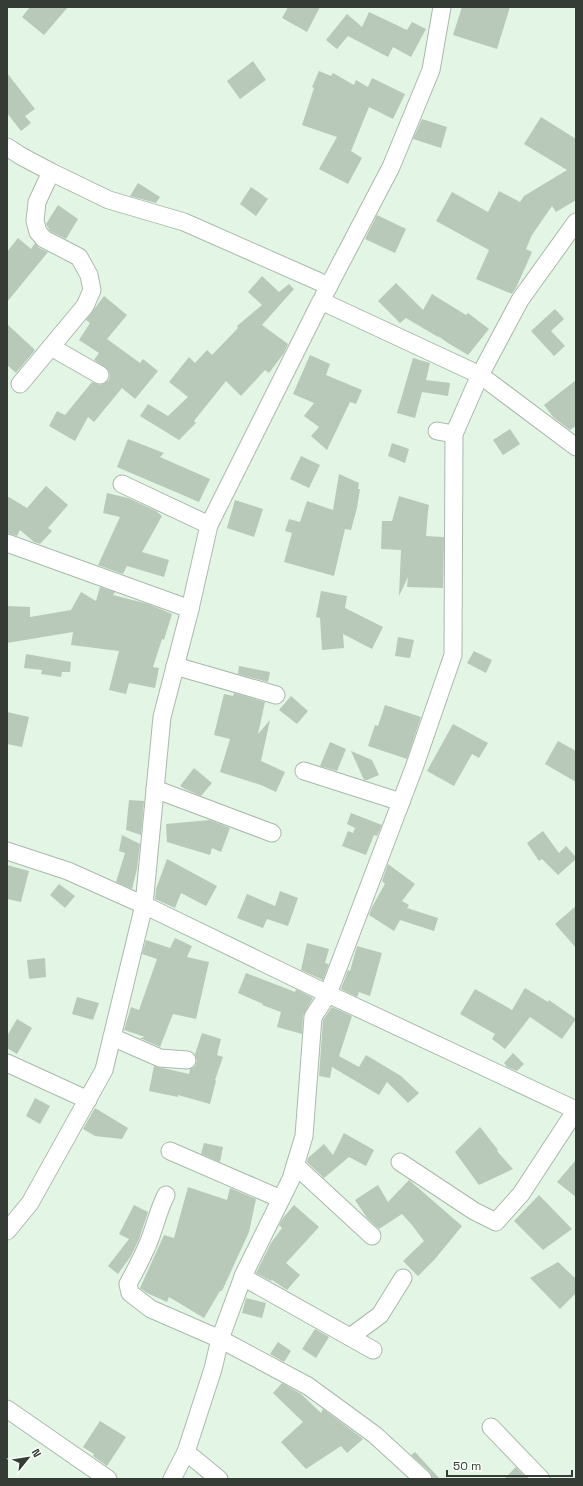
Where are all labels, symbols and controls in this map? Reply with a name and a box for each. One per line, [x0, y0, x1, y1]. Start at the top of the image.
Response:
north arrow [8, 1438, 48, 1478]
text: N [29, 1446, 45, 1460]
scale bar [447, 1452, 572, 1478]
text: 50 m [453, 1458, 481, 1474]

